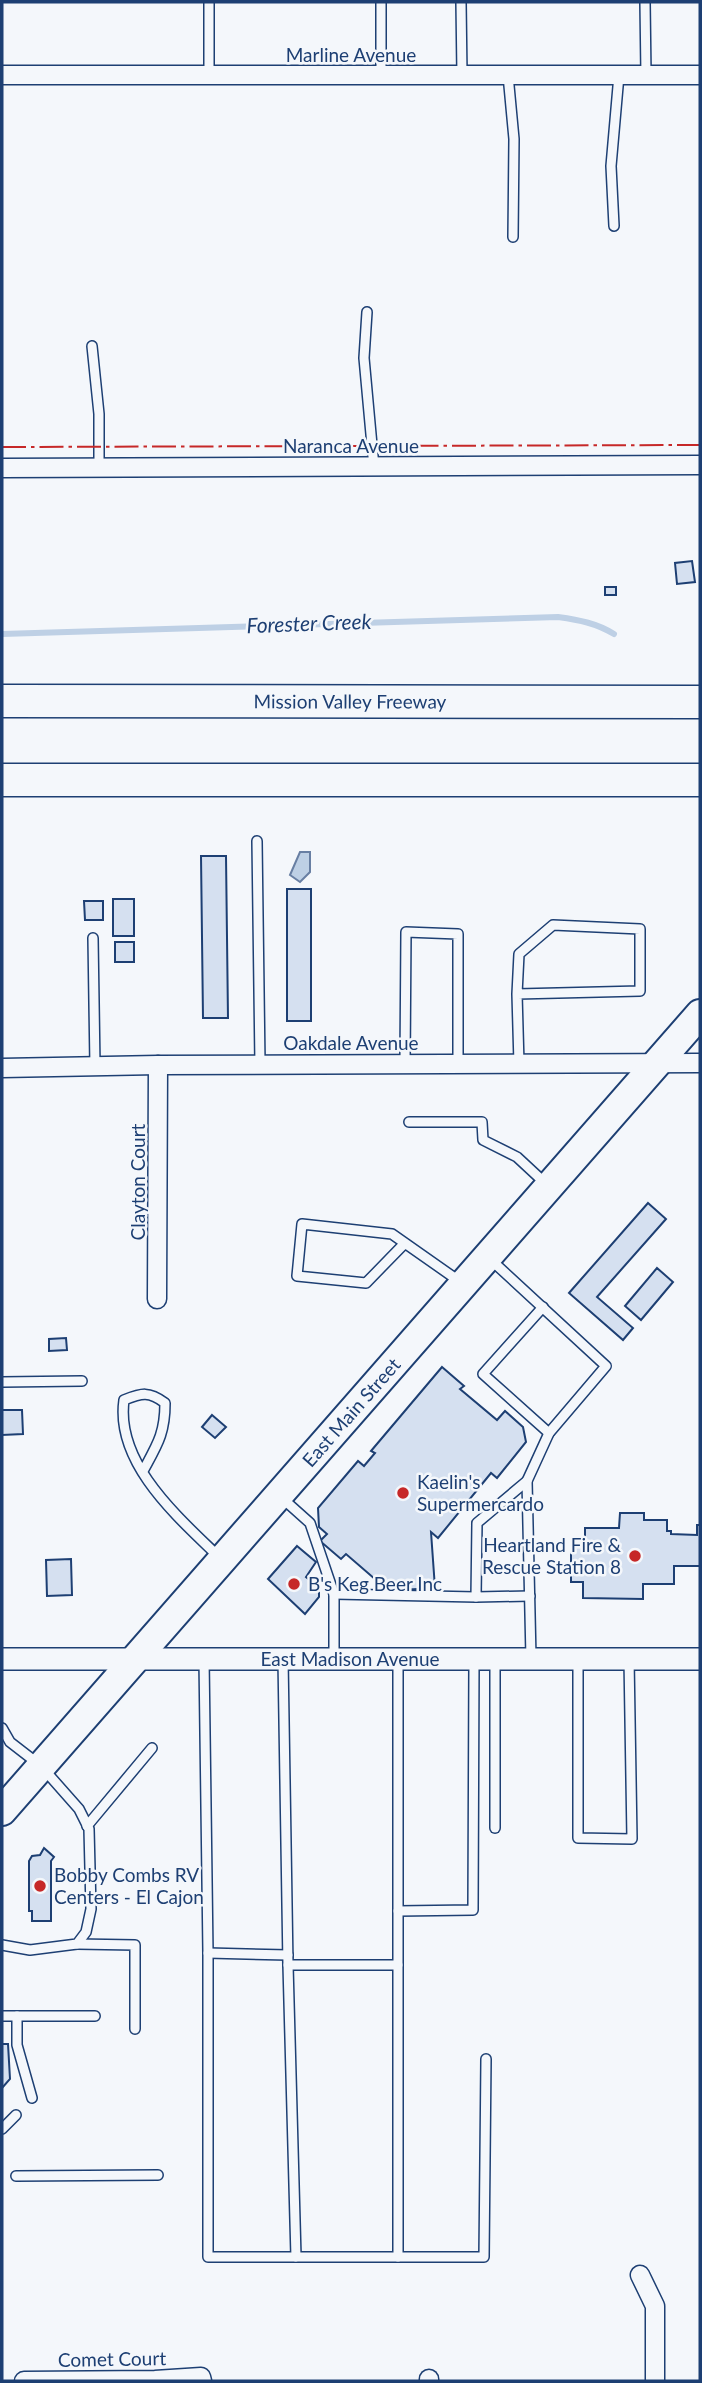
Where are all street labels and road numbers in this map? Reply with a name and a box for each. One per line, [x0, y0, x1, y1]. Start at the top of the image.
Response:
street label: Marline Avenue [286, 43, 416, 66]
street label: Naranca Avenue [283, 434, 419, 457]
street label: Mission Valley Freeway [254, 689, 447, 713]
street label: Oakdale Avenue [283, 1031, 419, 1054]
street label: Clayton Court [126, 1123, 149, 1240]
street label: East Main Street [297, 1353, 405, 1471]
street label: East Madison Avenue [260, 1647, 440, 1670]
street label: Comet Court [58, 2346, 166, 2371]

